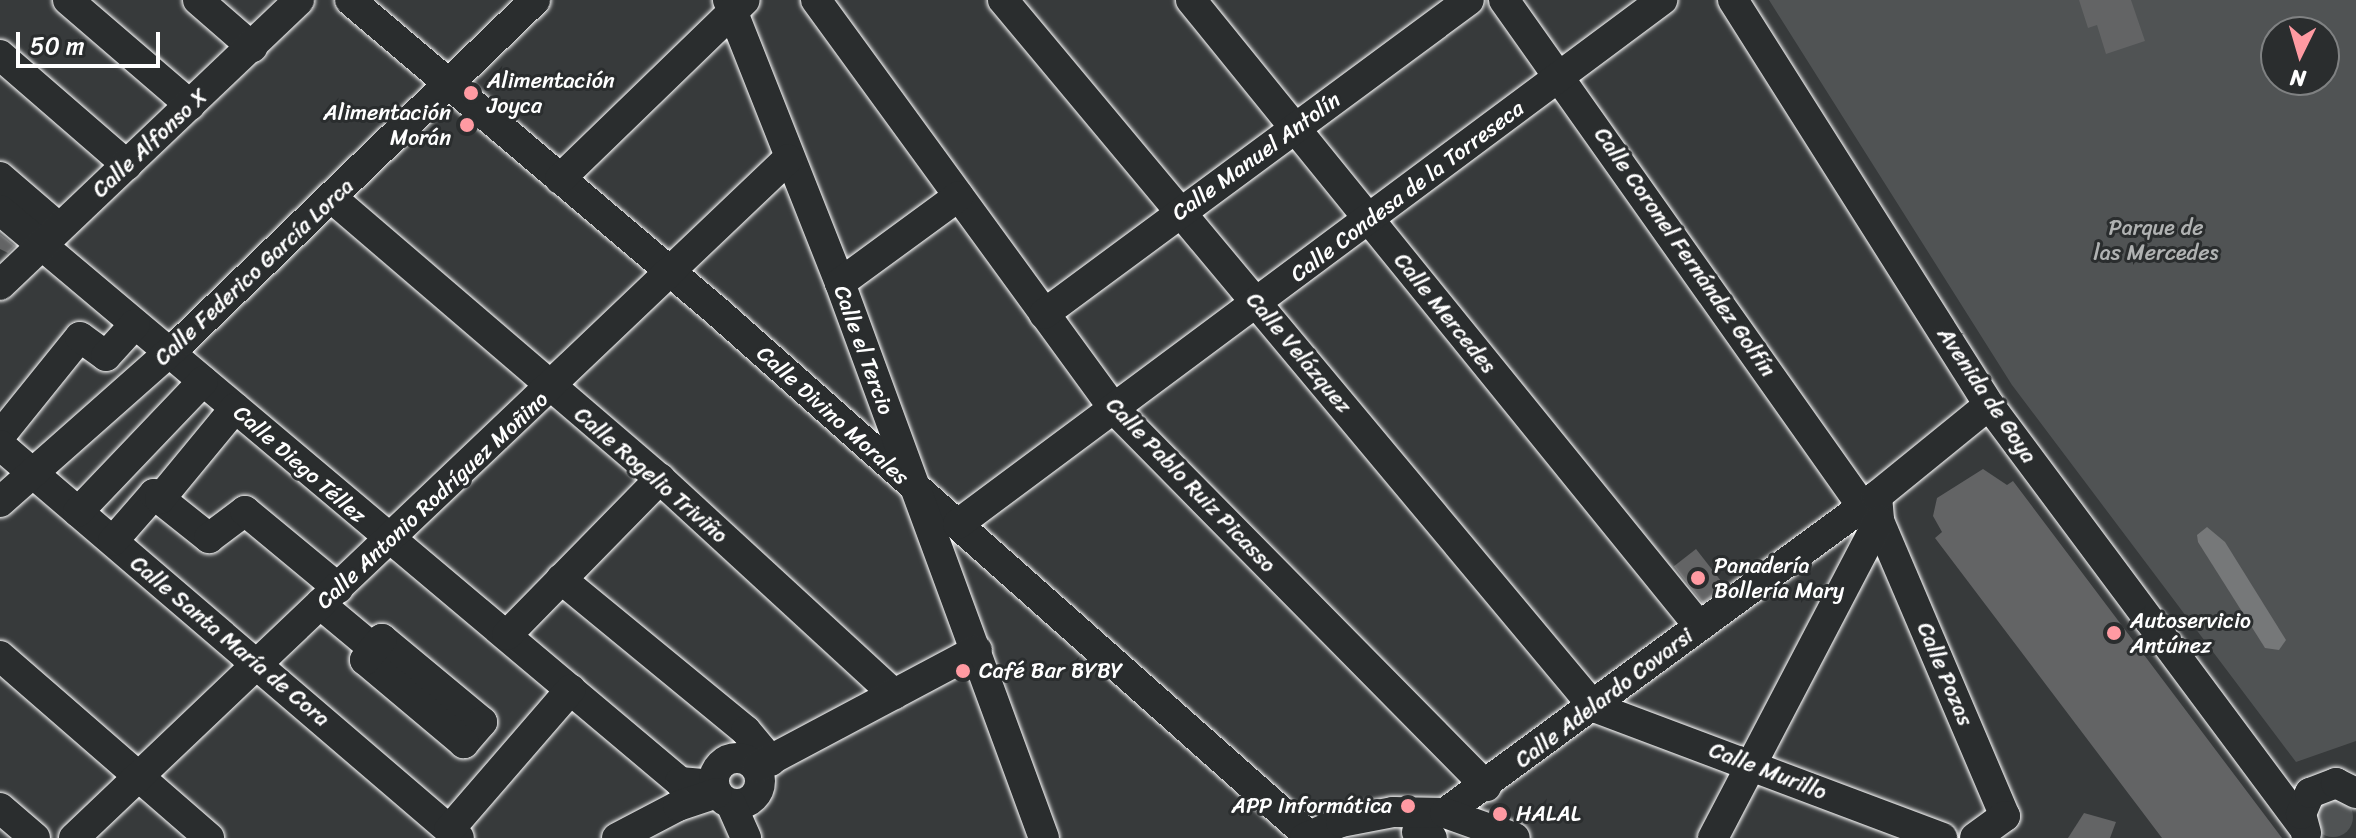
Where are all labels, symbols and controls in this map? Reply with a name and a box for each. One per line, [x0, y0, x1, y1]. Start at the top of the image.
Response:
scale bar [20, 16, 164, 66]
north arrow [2260, 16, 2340, 96]
text: 50 m [30, 25, 85, 67]
text: N [2289, 58, 2307, 99]
place label: Alimentación Joyca [487, 67, 615, 118]
street label: Calle Alfonso X [86, 82, 214, 204]
marker: Alimentación Joyca [462, 84, 480, 102]
street label: Calle Manuel Antolín [1167, 86, 1345, 226]
street label: Calle Condesa de la Torreseca [1286, 95, 1528, 287]
place label: Alimentación Morán [323, 99, 451, 150]
marker: Alimentación Morán [458, 116, 476, 134]
street label: Calle Coronel Fernández Golfín [1588, 122, 1782, 382]
street label: Calle Federico García Lorca [149, 173, 359, 371]
park label: Parque de las Mercedes [2093, 214, 2219, 266]
street label: Calle Mercedes [1388, 247, 1502, 379]
street label: Calle el Tercio [828, 282, 900, 418]
street label: Calle Velázquez [1241, 288, 1357, 418]
street label: Avenida de Goya [1932, 322, 2042, 468]
street label: Calle Divino Morales [752, 340, 914, 490]
street label: Calle Antonio Rodríguez Moñino [311, 386, 553, 614]
street label: Calle Pablo Ruiz Picasso [1101, 392, 1281, 578]
street label: Calle Diego Téllez [228, 399, 372, 529]
street label: Calle Rogelio Triviño [569, 401, 733, 549]
street label: Calle Santa María de Cora [125, 550, 335, 732]
place label: Panadería Bollería Mary [1714, 552, 1844, 604]
marker: Panadería Bollería Mary [1689, 569, 1707, 587]
place label: Autoservicio Antúnez [2130, 607, 2251, 658]
street label: Calle Pozas [1911, 618, 1979, 730]
street label: Calle Adelardo Covarsi [1510, 622, 1698, 774]
marker: Autoservicio Antúnez [2105, 624, 2123, 642]
place label: Café Bar BYBY [979, 658, 1123, 684]
marker: Café Bar BYBY [954, 662, 972, 680]
street label: Calle Murillo [1706, 737, 1830, 805]
place label: APP Informática [1230, 793, 1392, 819]
marker: APP Informática [1399, 797, 1417, 815]
place label: HALAL [1516, 801, 1581, 827]
marker: HALAL [1491, 805, 1509, 823]

